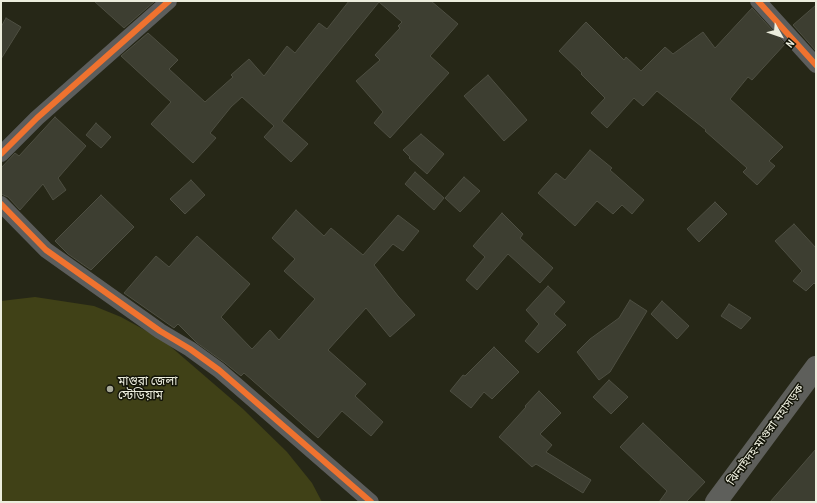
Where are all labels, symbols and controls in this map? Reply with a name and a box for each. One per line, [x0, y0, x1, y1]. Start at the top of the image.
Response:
north arrow [761, 16, 801, 56]
text: N [783, 37, 798, 51]
place label: মাগুরা জেলা স্টেডিয়াম [118, 375, 177, 403]
street label: ঝিনাইদহ-মাগুরা মহাসড়ক [725, 382, 807, 488]
marker: মাগুরা জেলা স্টেডিয়াম [105, 384, 115, 394]

